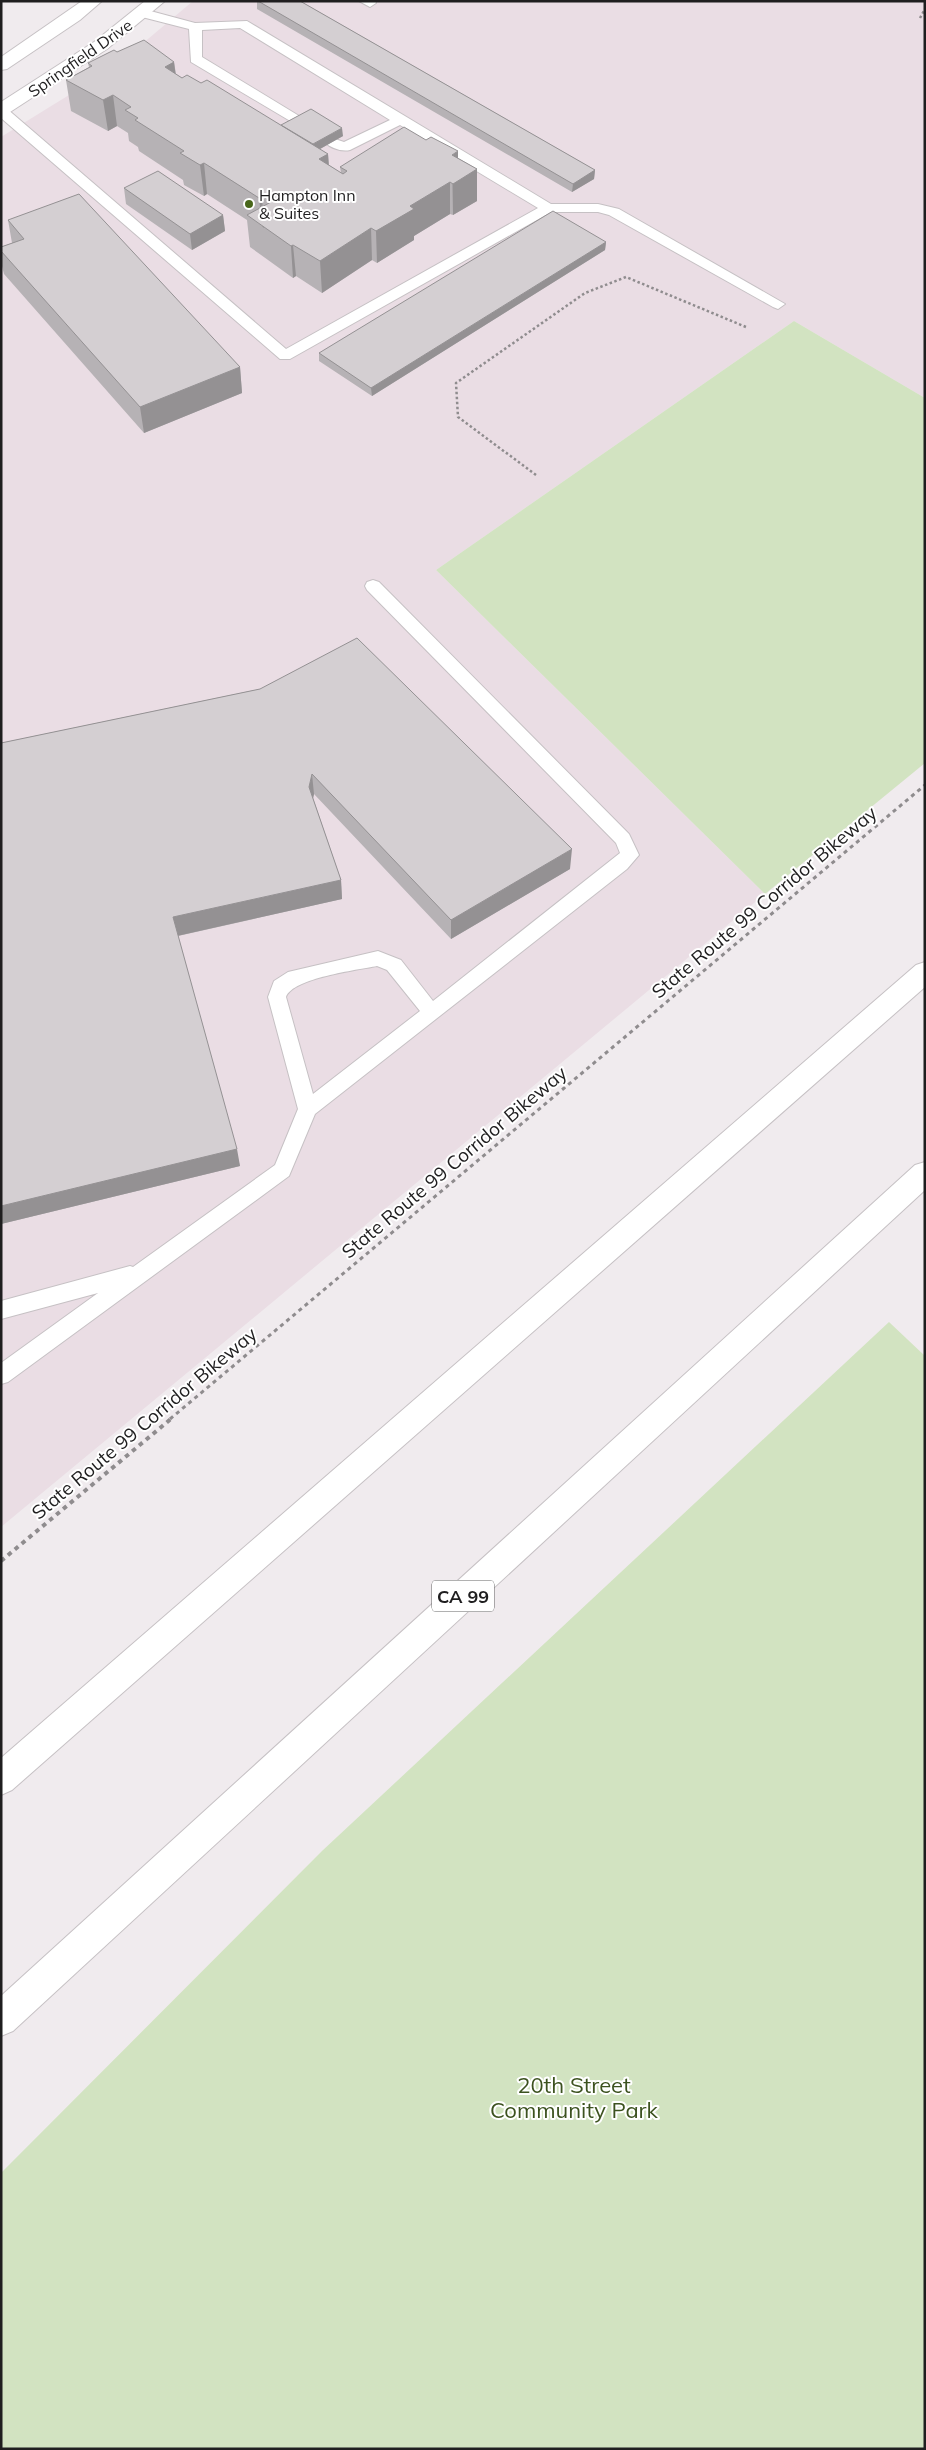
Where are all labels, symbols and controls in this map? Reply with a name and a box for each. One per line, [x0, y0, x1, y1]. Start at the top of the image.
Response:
street label: Springfield Drive [24, 15, 136, 101]
place label: Hampton Inn & Suites [259, 185, 356, 223]
marker: Hampton Inn & Suites [243, 198, 255, 210]
street label: State Route 99 Corridor Bikeway [647, 801, 881, 1003]
street label: State Route 99 Corridor Bikeway [337, 1061, 571, 1263]
street label: State Route 99 Corridor Bikeway [27, 1322, 261, 1524]
road number: CA 99 [432, 1580, 494, 1612]
park label: 20th Street Community Park [490, 2071, 659, 2124]

